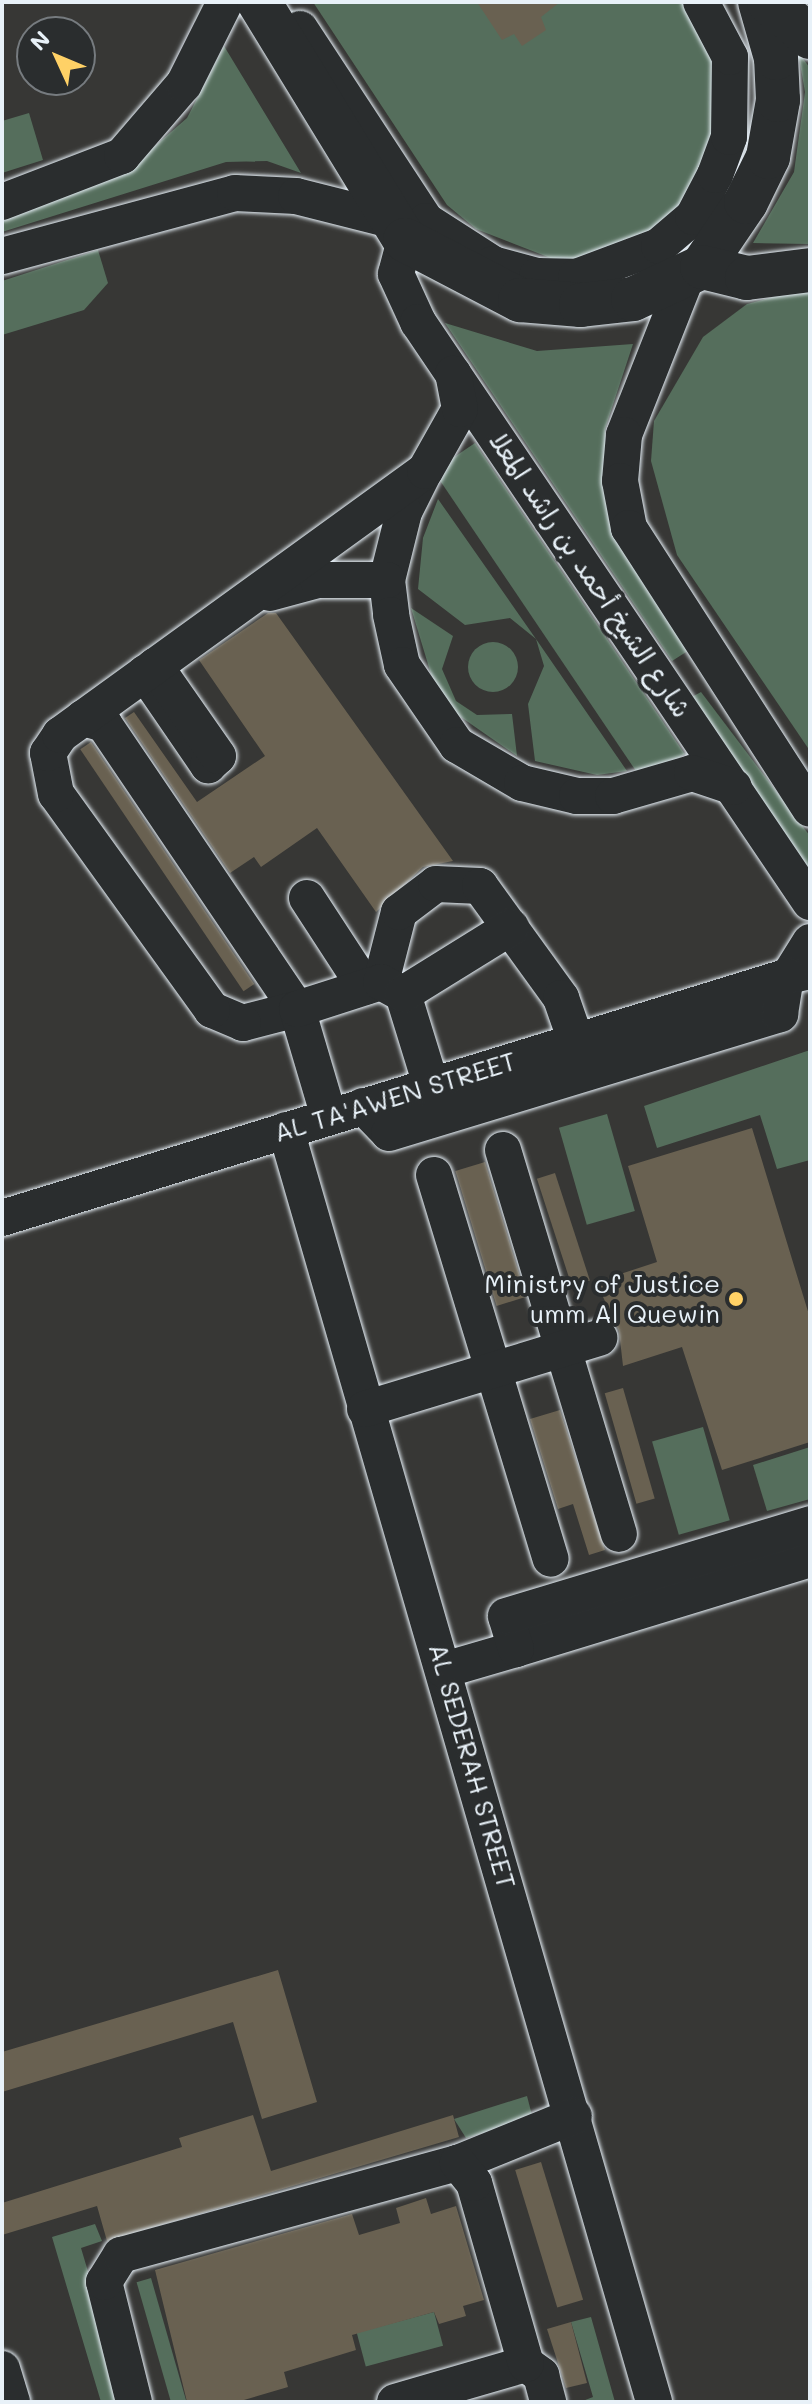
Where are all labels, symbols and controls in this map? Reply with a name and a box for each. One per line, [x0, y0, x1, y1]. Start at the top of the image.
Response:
north arrow [16, 16, 96, 96]
text: N [24, 24, 56, 56]
street label: شارع الشيخ أحمد بن راشد المعلا [483, 426, 697, 724]
street label: AL TA'AWEN STREET [270, 1045, 520, 1149]
place label: Ministry of Justice umm Al Quewin [484, 1268, 720, 1330]
marker: Ministry of Justice umm Al Quewin [727, 1290, 745, 1308]
street label: AL SEDERAH STREET [422, 1640, 522, 1892]

